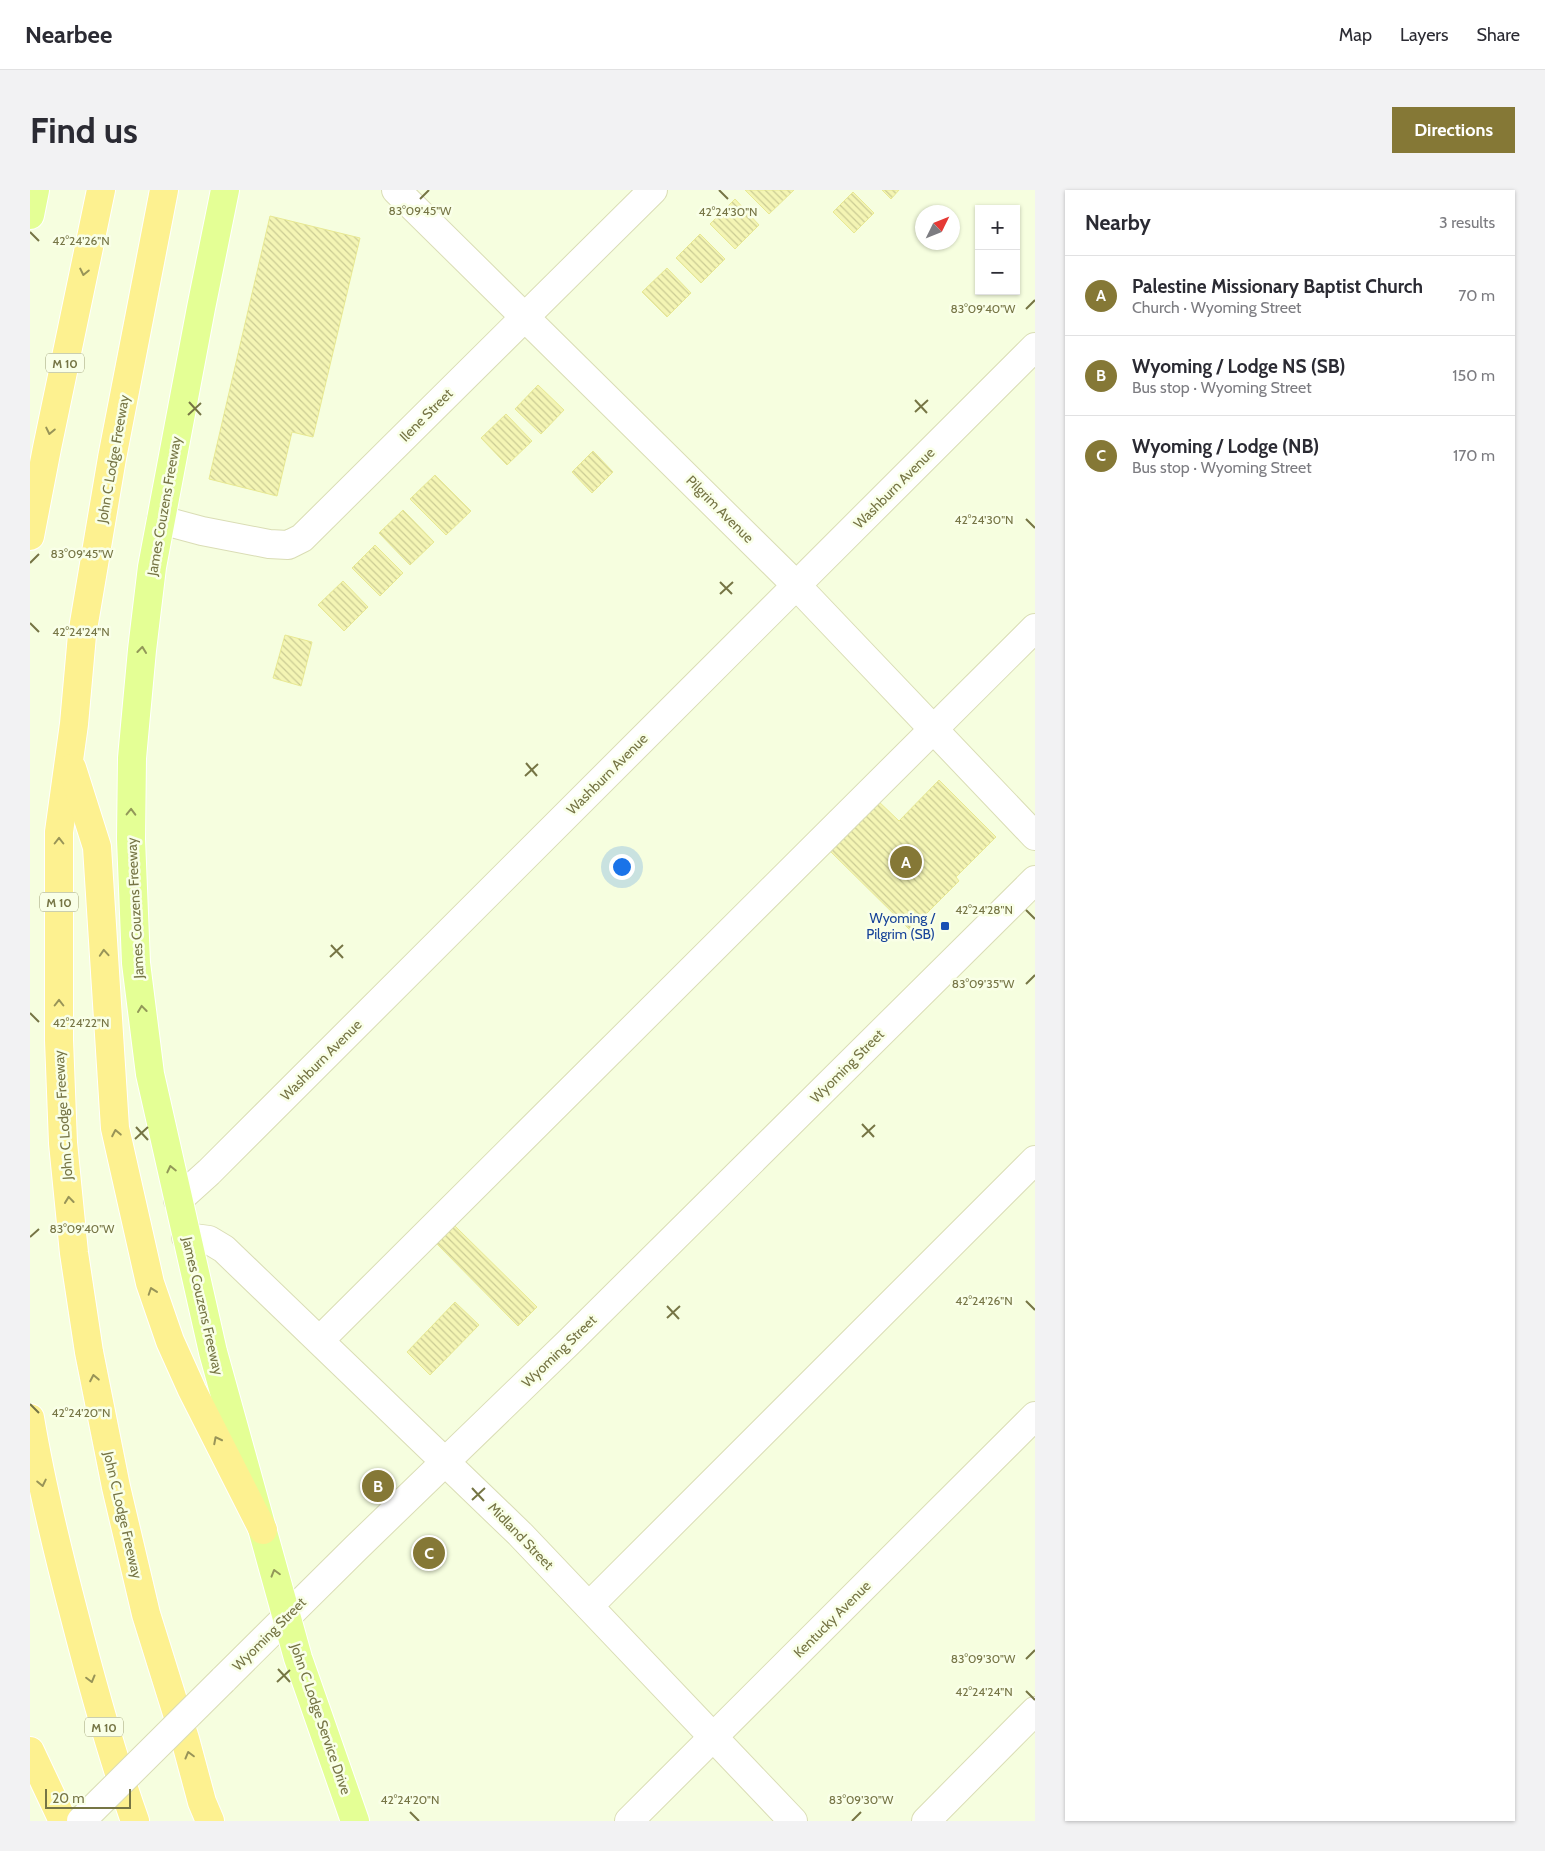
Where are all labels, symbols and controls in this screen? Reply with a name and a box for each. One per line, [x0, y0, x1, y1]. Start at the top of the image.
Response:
text: Nearbee [25, 20, 112, 49]
text: Map [1339, 24, 1372, 46]
text: Layers [1400, 24, 1449, 46]
text: Share [1477, 24, 1520, 46]
button: Directions [1392, 107, 1515, 153]
text: Find us [30, 109, 138, 152]
text: 83°09'45"W [389, 203, 452, 218]
text: 42°24'30"N [698, 204, 758, 219]
north arrow [915, 205, 960, 250]
map controls [975, 205, 1020, 295]
button: + [975, 205, 1020, 250]
text: Nearby [1085, 210, 1151, 235]
text: 3 results [1439, 213, 1495, 232]
text: 42°24'26"N [52, 233, 110, 248]
button: − [975, 250, 1020, 295]
one-way arrow [79, 267, 90, 276]
text: Palestine Missionary Baptist Church [1132, 275, 1423, 298]
text: A [1096, 286, 1106, 305]
text: 70 m [1458, 286, 1495, 305]
text: Church · Wyoming Street [1132, 298, 1302, 317]
text: 83°09'40"W [951, 301, 1016, 316]
road number: M 10 [46, 354, 84, 372]
text: Wyoming / Lodge NS (SB) [1132, 355, 1346, 378]
text: B [1096, 366, 1106, 385]
text: 150 m [1452, 366, 1495, 385]
text: Bus stop · Wyoming Street [1132, 378, 1312, 397]
street label: Ilene Street [396, 384, 457, 445]
street label: John C Lodge Freeway [93, 393, 133, 526]
one-way arrow [46, 426, 56, 435]
street label: James Couzens Freeway [143, 435, 185, 578]
text: Wyoming / Lodge (NB) [1132, 435, 1319, 458]
street label: Washburn Avenue [850, 444, 938, 532]
text: C [1096, 446, 1106, 465]
text: 170 m [1453, 446, 1495, 465]
text: Bus stop · Wyoming Street [1132, 458, 1312, 477]
street label: Pilgrim Avenue [682, 471, 758, 547]
text: 42°24'30"N [954, 512, 1014, 527]
text: 83°09'45"W [51, 546, 114, 561]
text: 42°24'24"N [52, 624, 110, 639]
one-way arrow [136, 646, 147, 654]
street label: Washburn Avenue [563, 730, 651, 818]
one-way arrow [126, 808, 137, 816]
one-way arrow [54, 836, 64, 844]
street label: James Couzens Freeway [122, 837, 148, 980]
pin: A [890, 843, 922, 881]
your location [609, 854, 635, 880]
road number: M 10 [40, 892, 78, 912]
text: 42°24'28"N [955, 902, 1013, 917]
place label: Wyoming / Pilgrim (SB) [866, 909, 935, 943]
marker: Wyoming / Pilgrim (SB) [939, 920, 951, 932]
one-way arrow [98, 949, 109, 957]
text: 83°09'35"W [952, 976, 1015, 991]
one-way arrow [54, 999, 64, 1006]
one-way arrow [137, 1005, 148, 1013]
text: 42°24'22"N [53, 1015, 109, 1030]
street label: Washburn Avenue [277, 1016, 365, 1104]
street label: Wyoming Street [806, 1025, 888, 1107]
street label: John C Lodge Freeway [49, 1050, 77, 1181]
one-way arrow [112, 1128, 122, 1137]
one-way arrow [166, 1164, 177, 1173]
one-way arrow [64, 1196, 75, 1204]
text: 83°09'40"W [50, 1221, 115, 1236]
street label: James Couzens Freeway [178, 1234, 228, 1377]
one-way arrow [148, 1287, 158, 1296]
text: 42°24'26"N [955, 1293, 1013, 1308]
street label: Wyoming Street [518, 1311, 600, 1391]
one-way arrow [89, 1374, 100, 1383]
text: 42°24'20"N [52, 1405, 110, 1420]
one-way arrow [213, 1436, 223, 1445]
street label: John C Lodge Freeway [99, 1449, 146, 1580]
pin: B [362, 1467, 394, 1505]
one-way arrow [37, 1478, 47, 1487]
street label: Midland Street [484, 1499, 558, 1574]
pin: C [413, 1534, 445, 1572]
one-way arrow [271, 1570, 281, 1578]
street label: Kentucky Avenue [790, 1577, 874, 1661]
street label: Wyoming Street [228, 1593, 310, 1675]
street label: John C Lodge Service Drive [286, 1640, 355, 1797]
text: 83°09'30"W [951, 1651, 1016, 1666]
one-way arrow [86, 1675, 96, 1683]
text: 42°24'24"N [955, 1684, 1013, 1699]
road number: M 10 [85, 1718, 123, 1736]
one-way arrow [185, 1752, 195, 1760]
scale bar [45, 1786, 131, 1809]
text: 20 m [52, 1789, 85, 1807]
text: 42°24'20"N [381, 1792, 439, 1807]
text: 83°09'30"W [829, 1792, 894, 1807]

